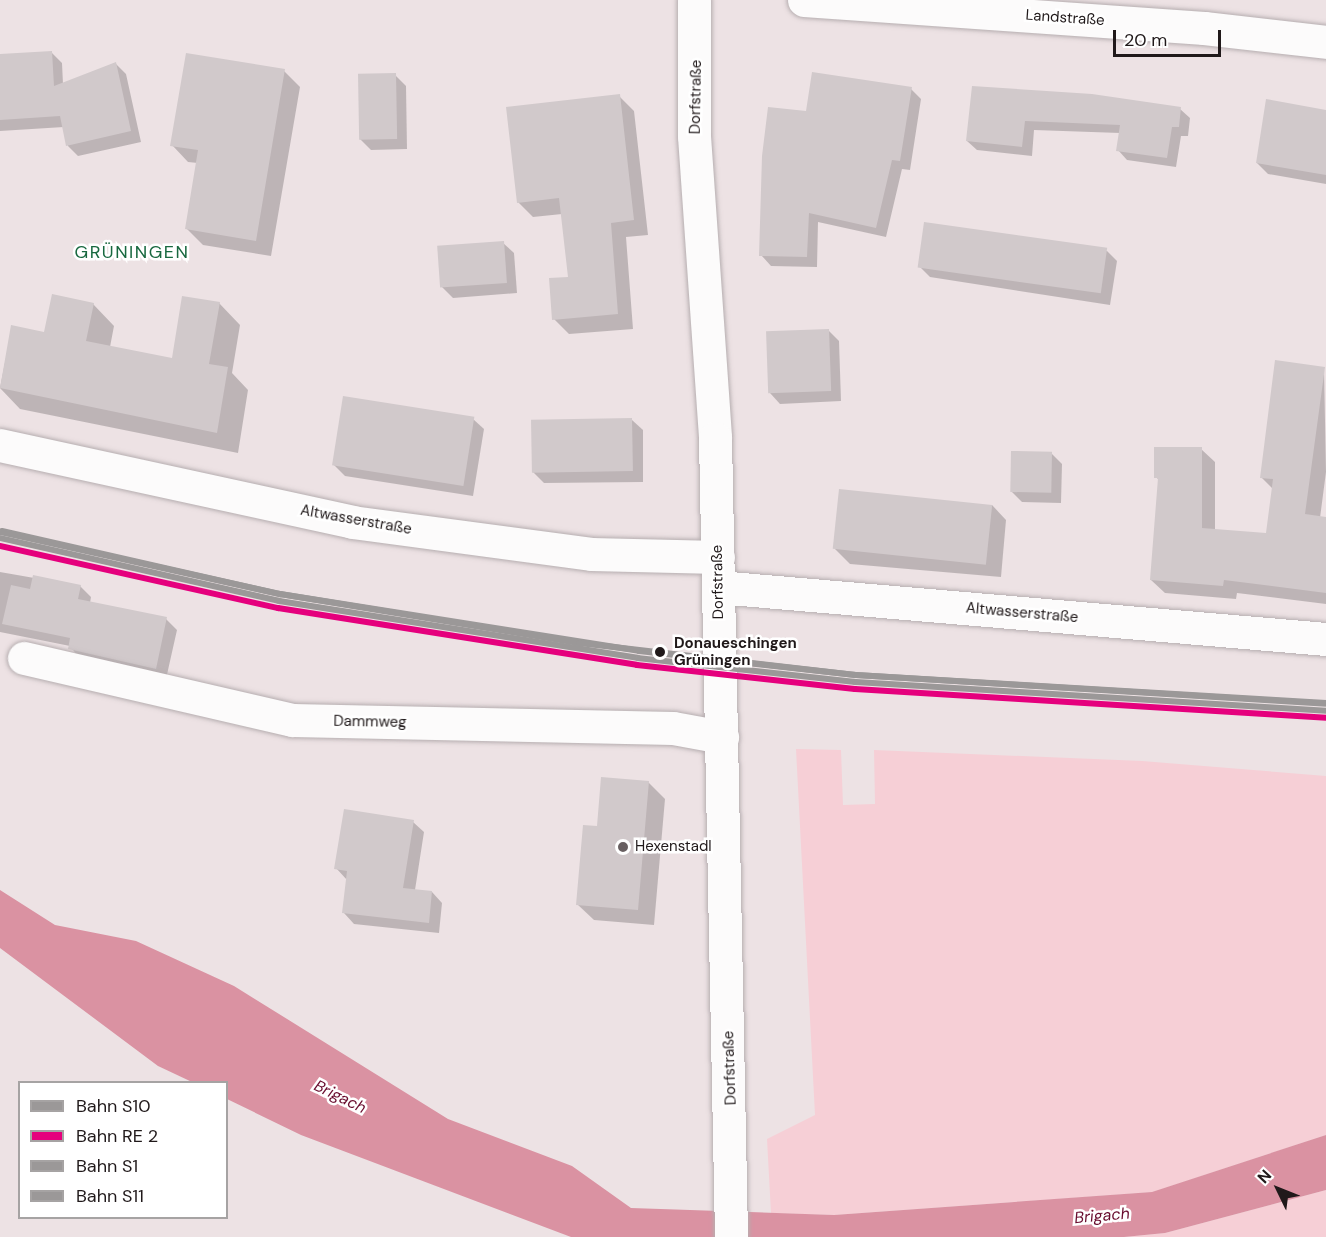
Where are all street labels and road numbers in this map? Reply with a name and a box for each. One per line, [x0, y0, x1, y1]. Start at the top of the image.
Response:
street label: Landstraße [1025, 6, 1105, 30]
street label: Dorfstraße [686, 60, 706, 134]
street label: Altwasserstraße [299, 501, 413, 539]
street label: Dorfstraße [708, 545, 728, 619]
street label: Altwasserstraße [965, 599, 1079, 627]
street label: Dammweg [333, 712, 407, 732]
street label: Dorfstraße [720, 1030, 740, 1106]

